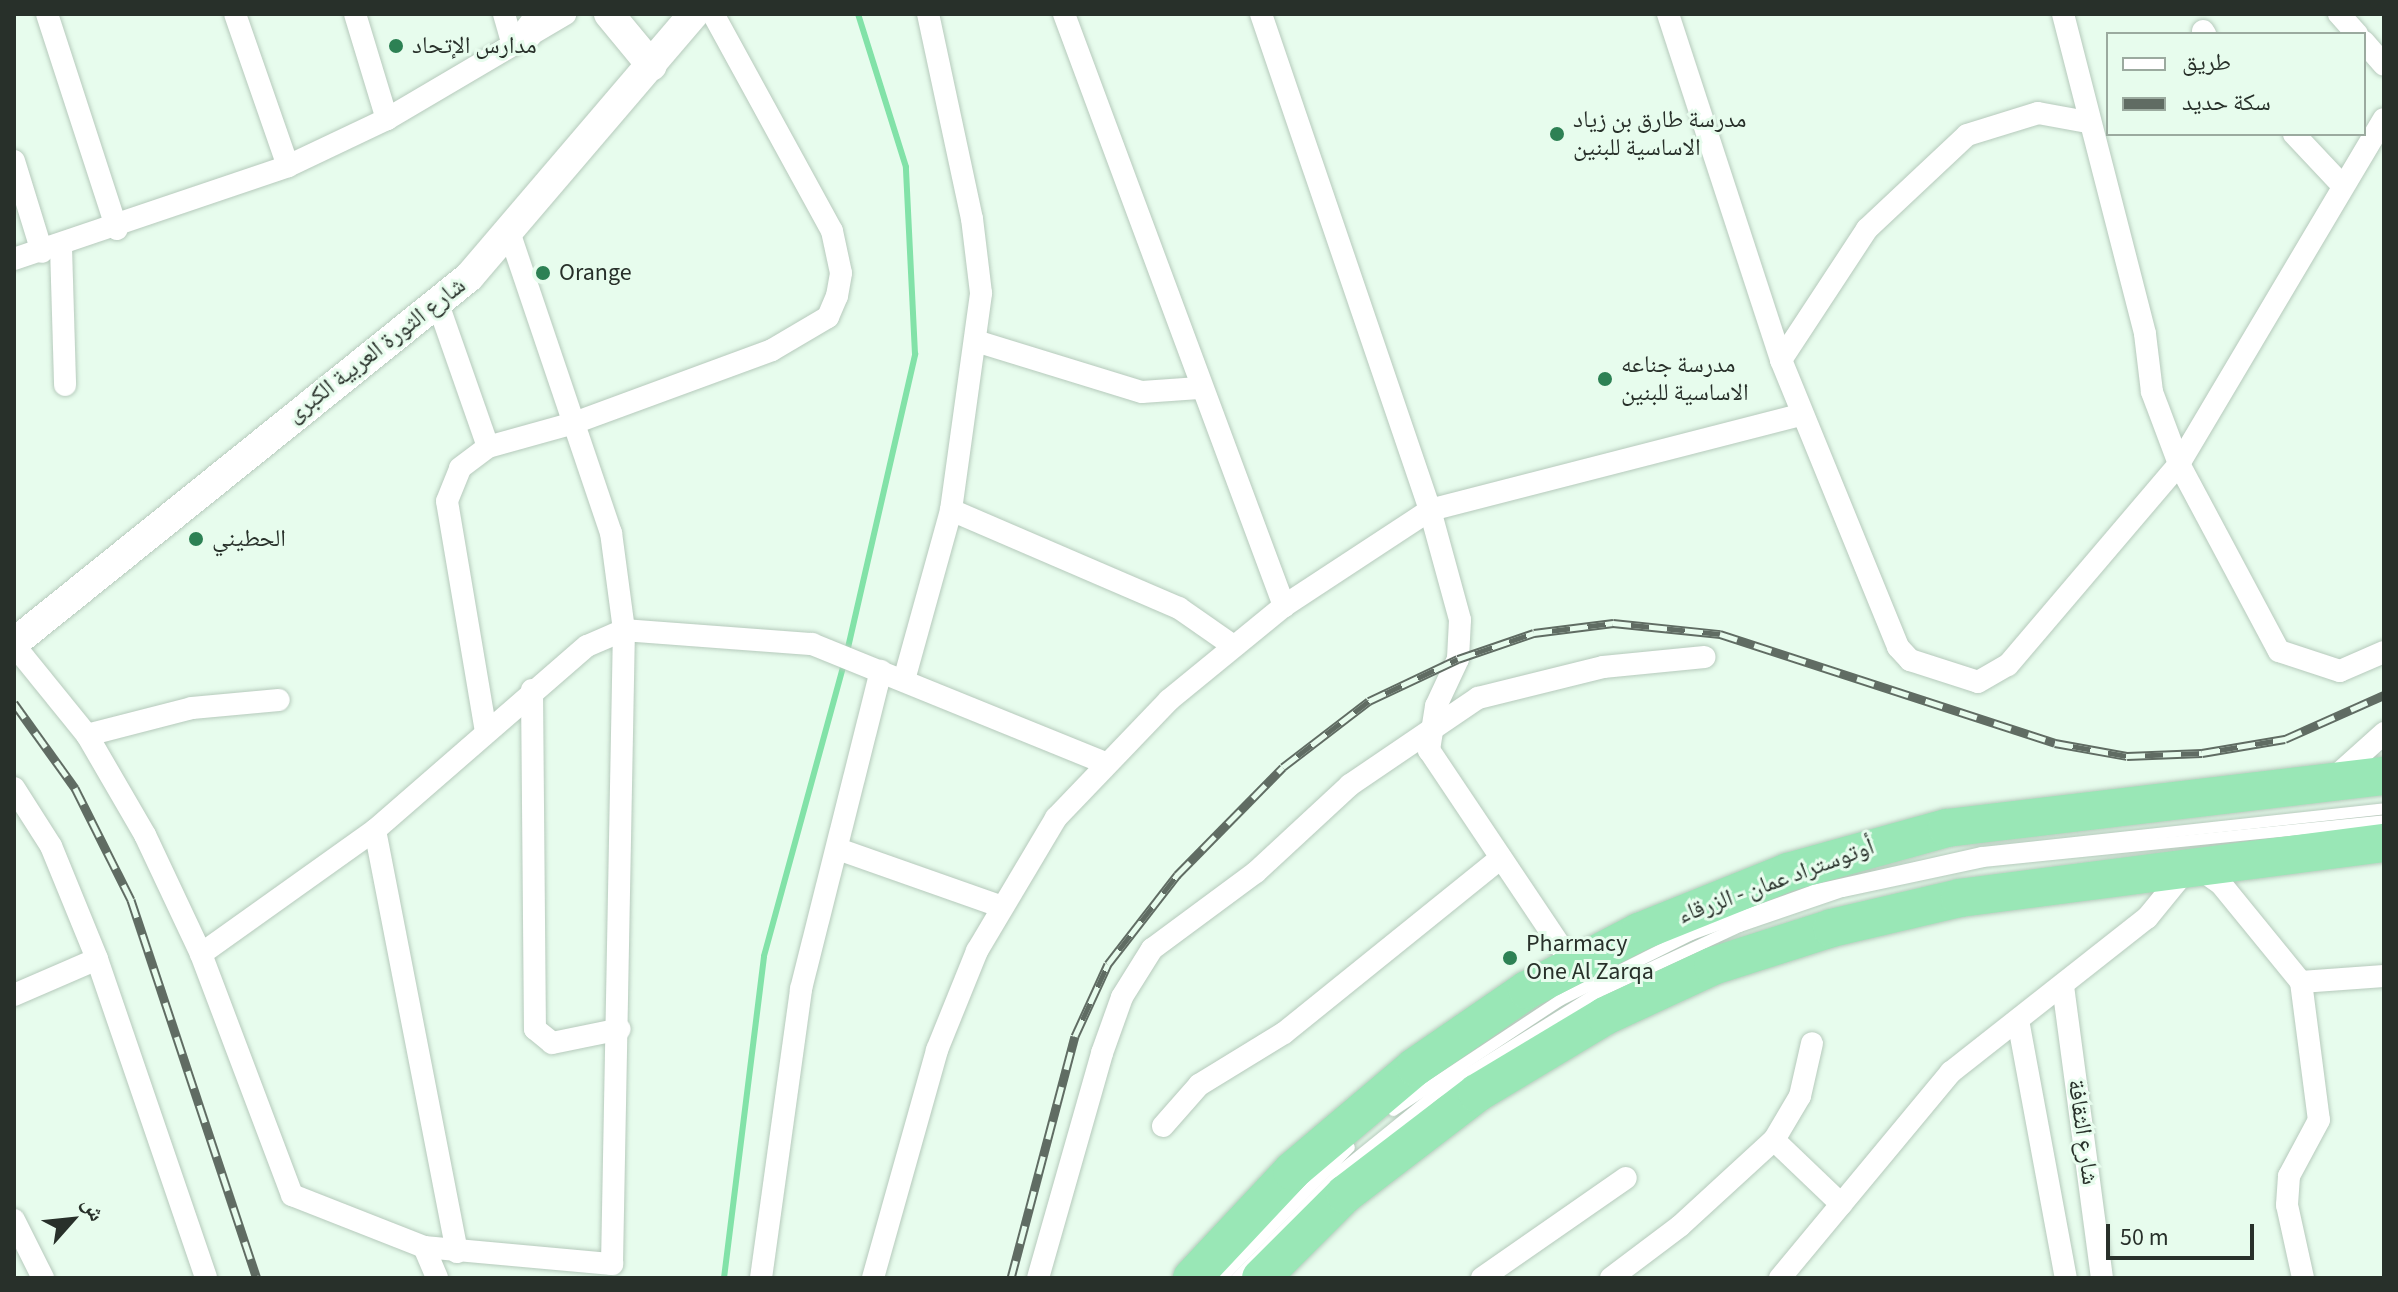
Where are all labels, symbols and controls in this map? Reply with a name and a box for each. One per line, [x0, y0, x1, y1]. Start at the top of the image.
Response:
place label: مدارس الإتحاد [412, 32, 537, 60]
legend [2106, 32, 2366, 136]
marker: مدارس الإتحاد [387, 37, 405, 55]
text: طريق [2182, 45, 2231, 80]
text: سكة حديد [2182, 85, 2271, 120]
place label: مدرسة طارق بن زياد الاساسية للبنين [1573, 106, 1746, 162]
marker: مدرسة طارق بن زياد الاساسية للبنين [1548, 125, 1566, 143]
place label: Orange [559, 259, 632, 287]
marker: Orange [534, 264, 552, 282]
street label: شارع الثورة العربية الكبرى [281, 271, 471, 429]
place label: مدرسة جناعه الاساسية للبنين [1621, 351, 1749, 407]
marker: مدرسة جناعه الاساسية للبنين [1596, 370, 1614, 388]
place label: الحطيني [212, 525, 286, 553]
marker: الحطيني [187, 530, 205, 548]
street label: أوتوستراد عمان - الزرقاء [1674, 832, 1878, 930]
place label: Pharmacy One Al Zarqa [1526, 930, 1654, 986]
marker: Pharmacy One Al Zarqa [1501, 949, 1519, 967]
street label: شارع الثقافة [2061, 1077, 2105, 1187]
north arrow [32, 1180, 112, 1260]
text: ش [74, 1191, 113, 1227]
scale bar [2110, 1208, 2258, 1258]
text: 50 m [2120, 1220, 2169, 1255]

